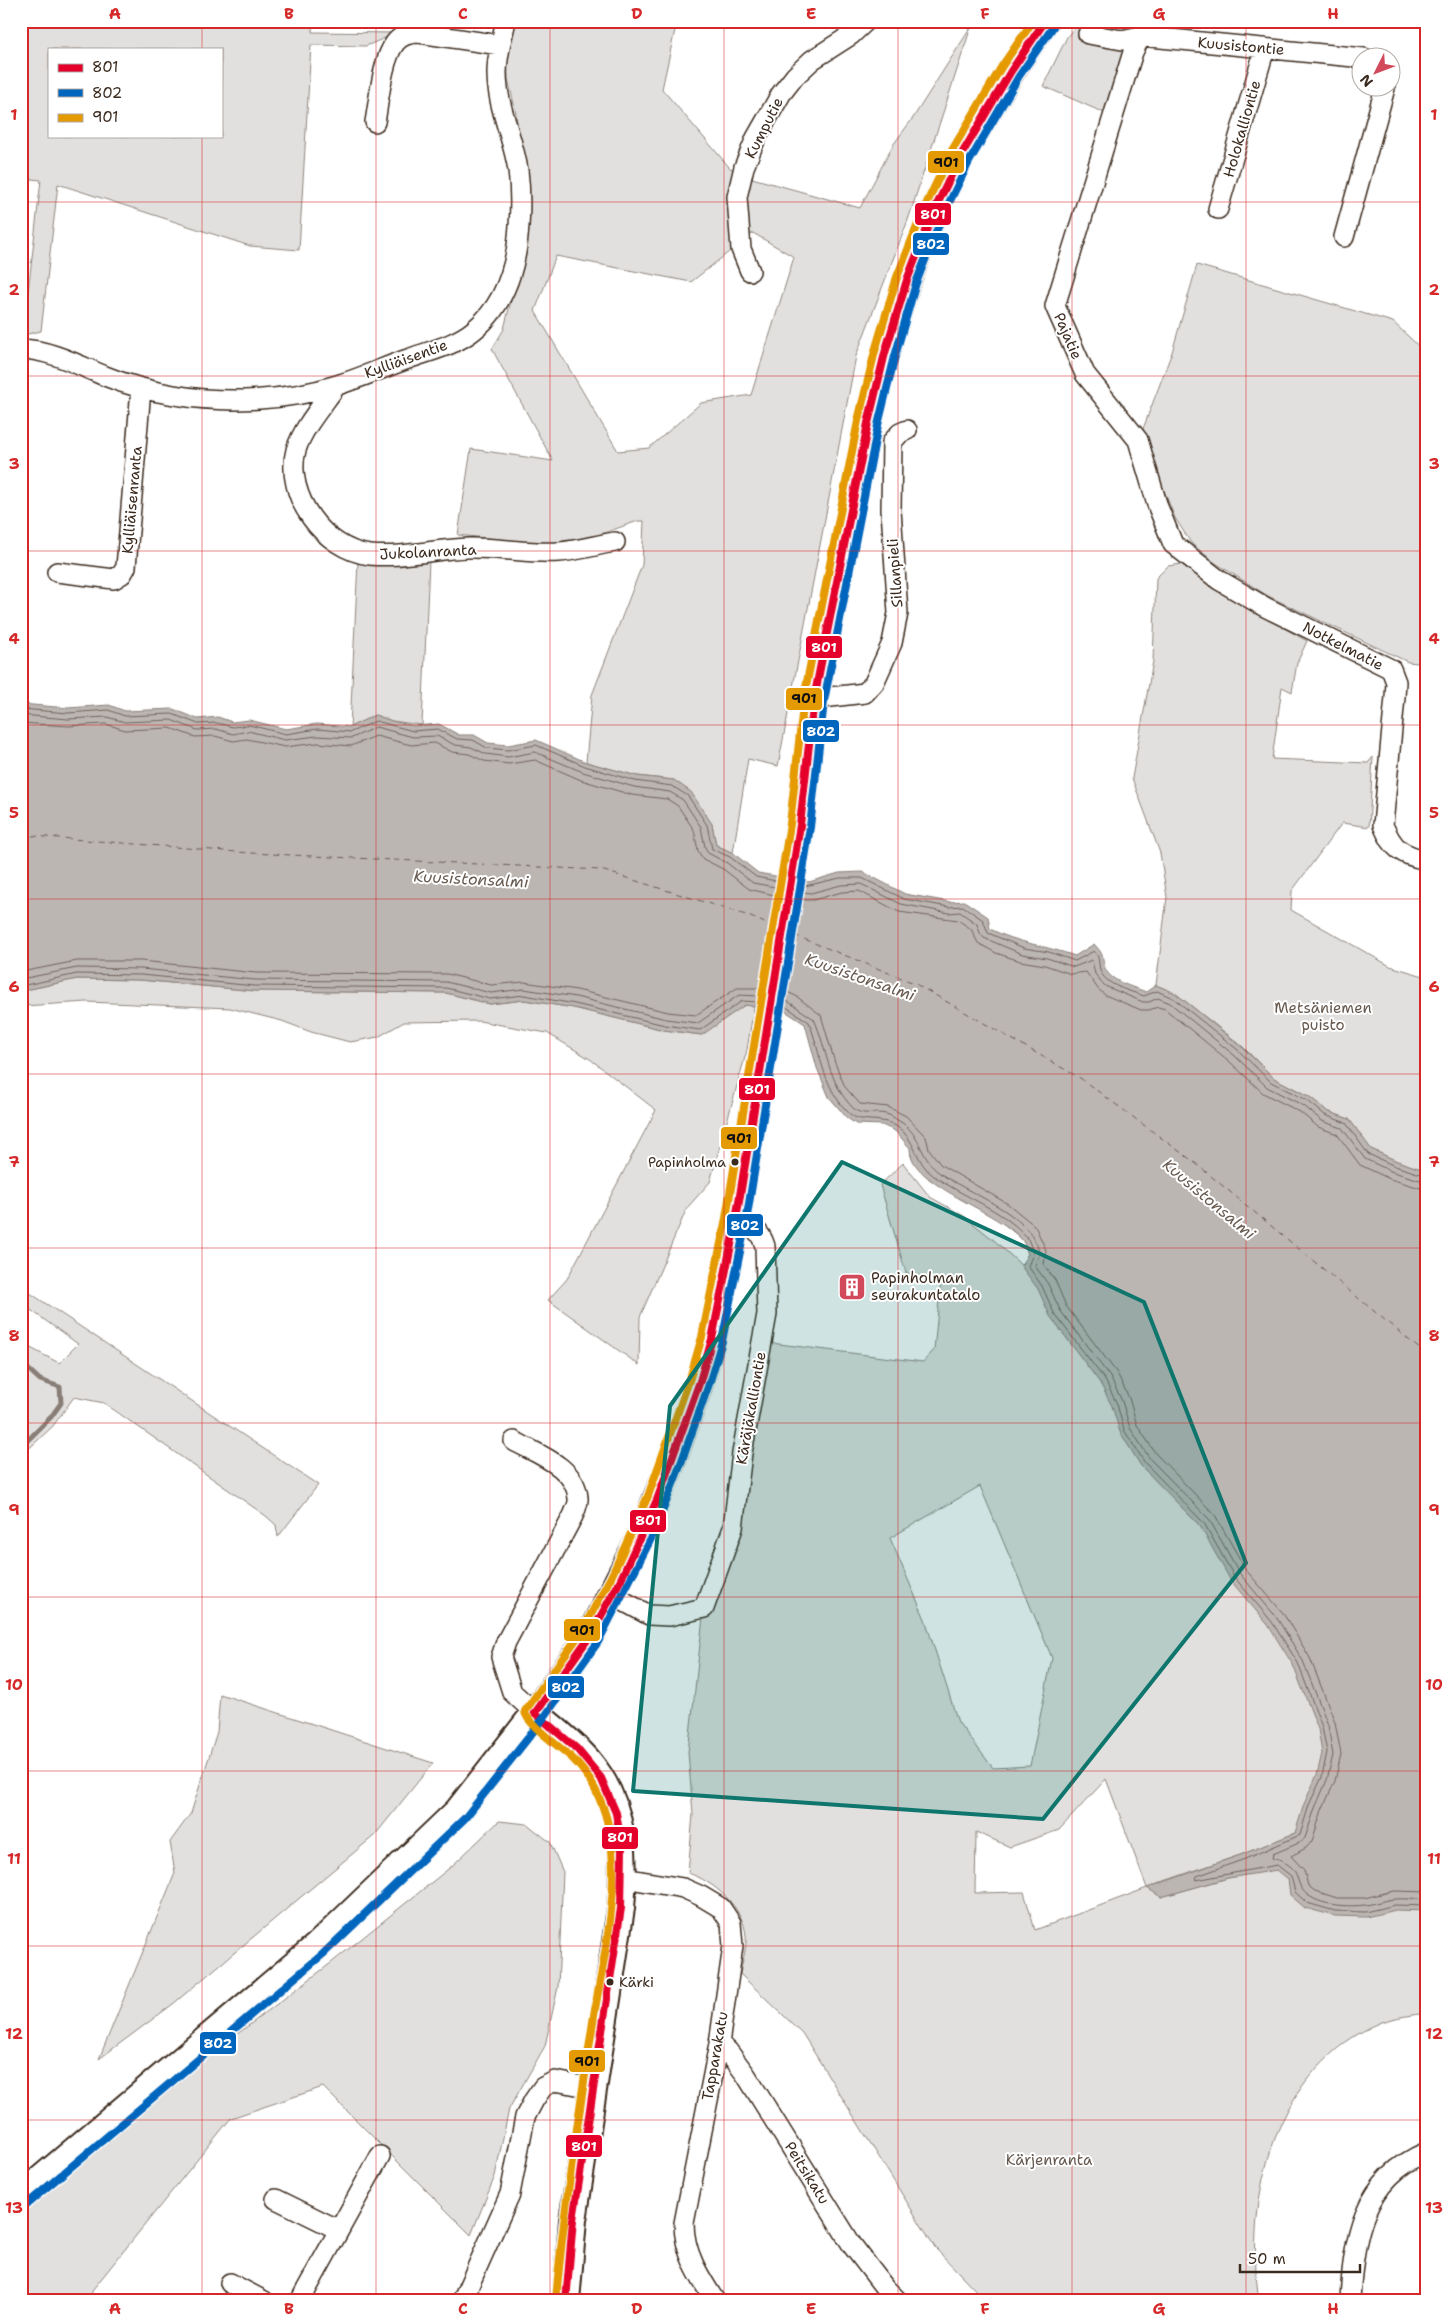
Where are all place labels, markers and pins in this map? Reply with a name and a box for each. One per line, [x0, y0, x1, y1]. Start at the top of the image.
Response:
place label: Papinholma [648, 1153, 726, 1171]
marker: Papinholma [730, 1157, 740, 1167]
place label: Papinholman seurakuntatalo [871, 1268, 980, 1305]
building icon: Papinholman seurakuntatalo [837, 1272, 867, 1302]
place label: Kärki [619, 1973, 654, 1991]
marker: Kärki [605, 1977, 615, 1987]

